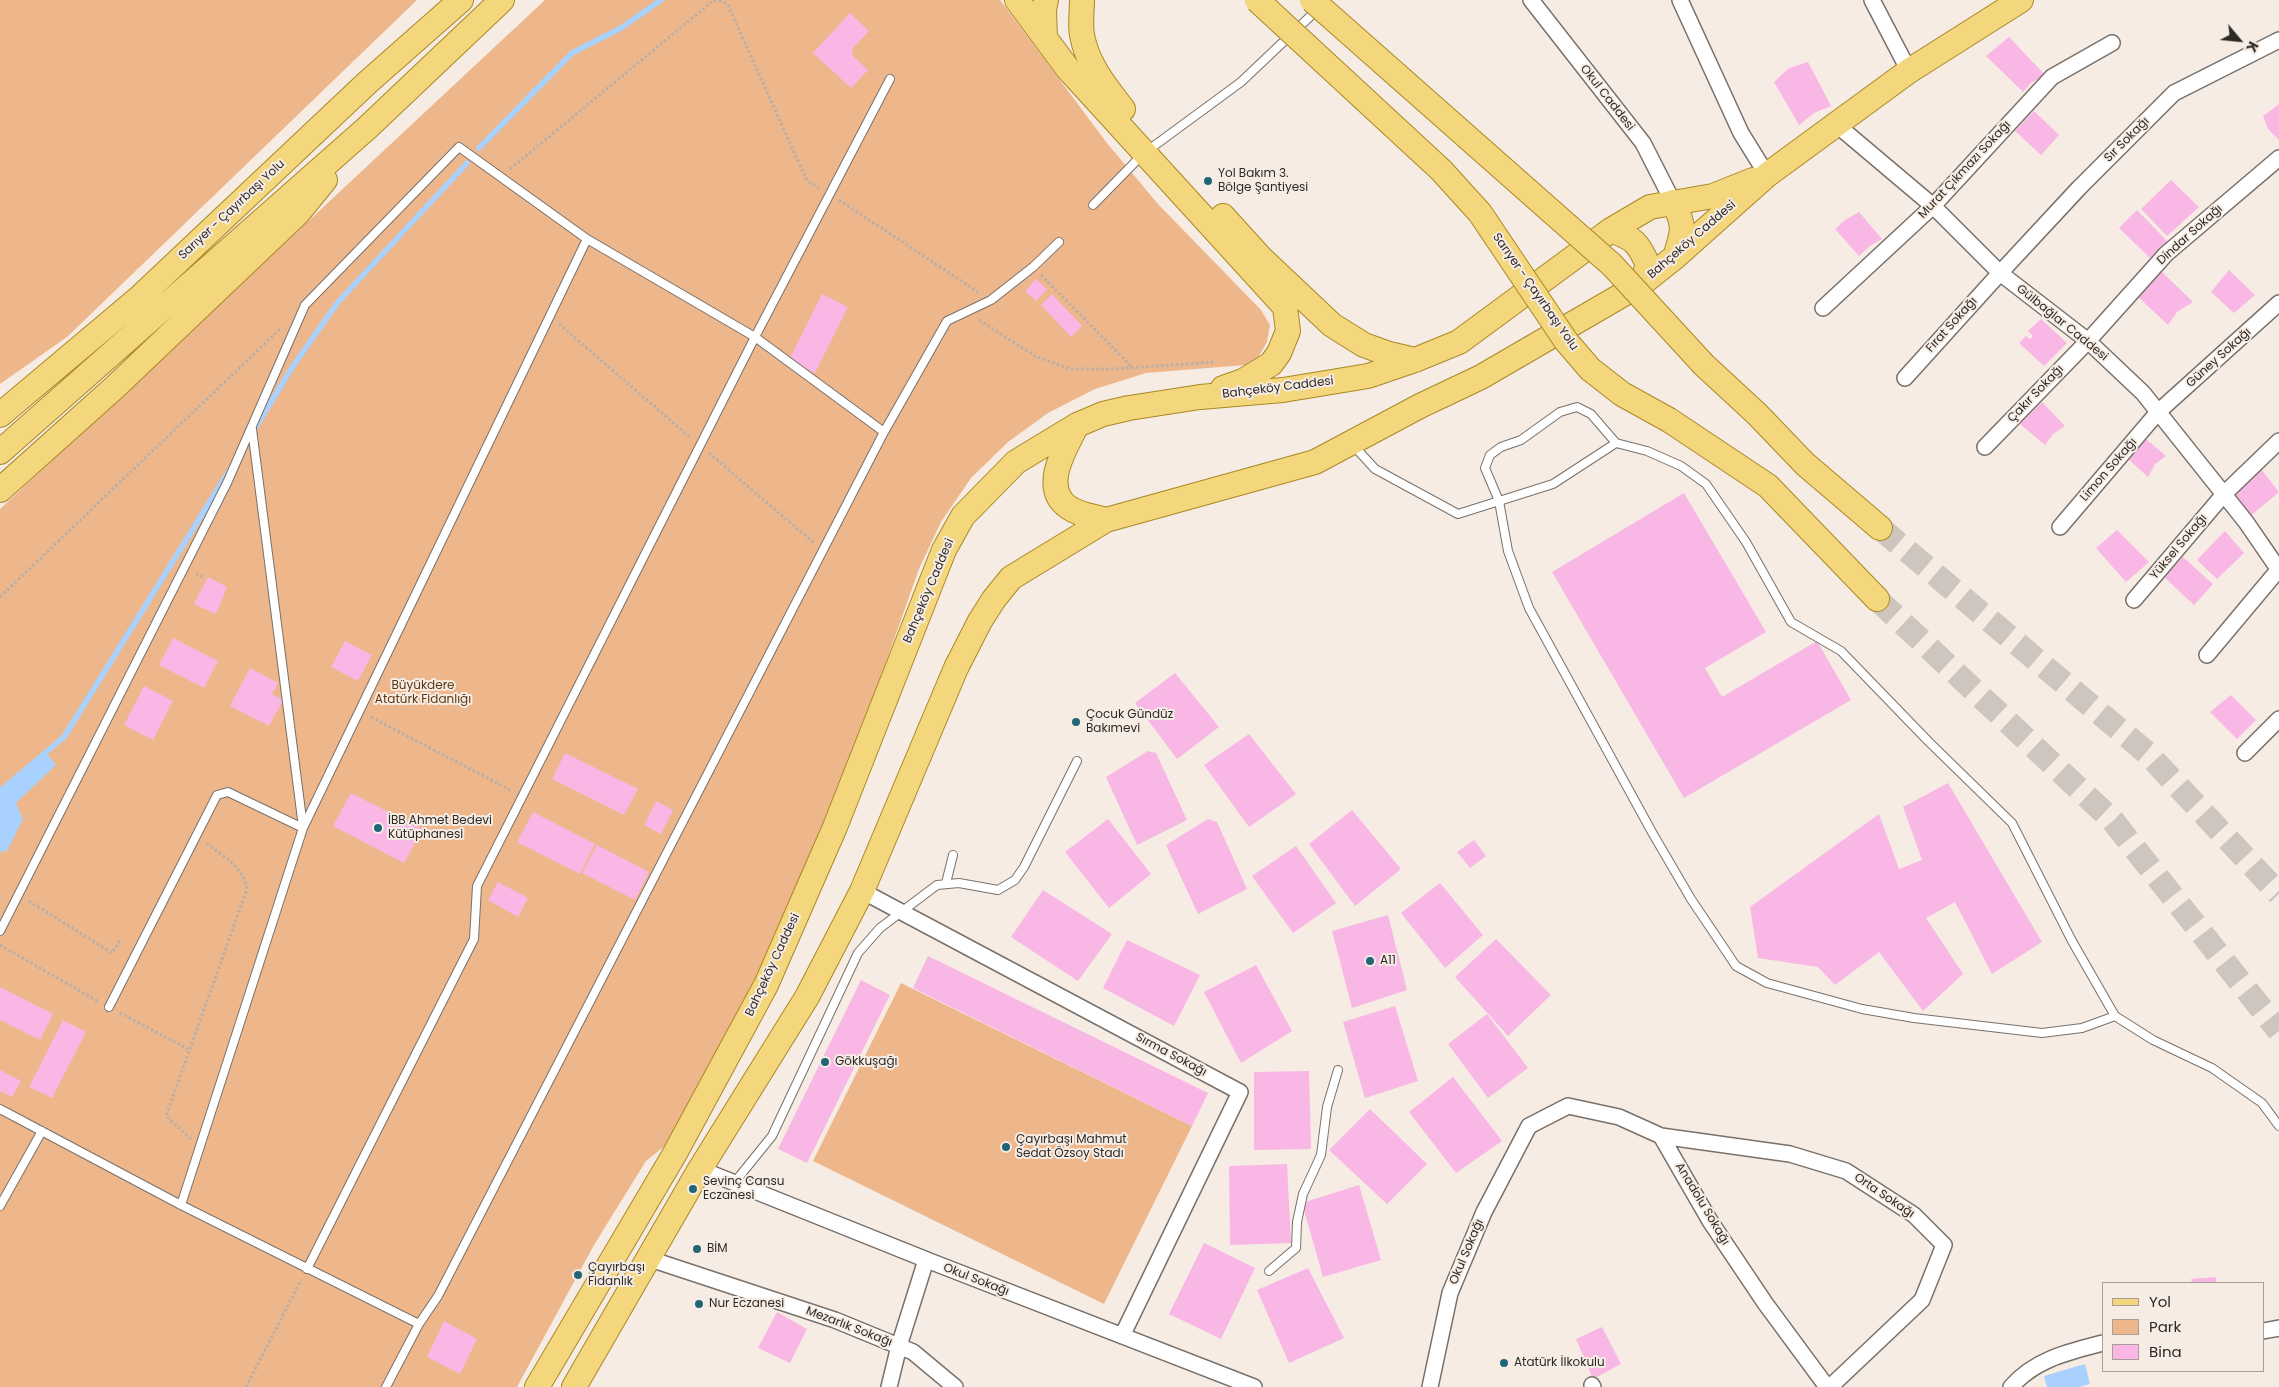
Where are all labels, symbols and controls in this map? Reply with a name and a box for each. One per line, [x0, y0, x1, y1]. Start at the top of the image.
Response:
north arrow [2214, 15, 2264, 65]
text: K [2241, 38, 2263, 56]
street label: Okul Caddesi [1577, 62, 1637, 134]
street label: Sır Sokağı [2101, 114, 2153, 166]
street label: Murat Çıkmazı Sokağı [1916, 118, 2014, 222]
street label: Sarıyer - Çayırbaşı Yolu [176, 157, 288, 263]
place label: Yol Bakım 3. Bölge Şantiyesi [1218, 167, 1308, 195]
marker: Yol Bakım 3. Bölge Şantiyesi [1202, 175, 1214, 187]
street label: Bahçeköy Caddesi [1645, 198, 1739, 282]
street label: Dindar Sokağı [2154, 202, 2226, 268]
street label: Sarıyer - Çayırbaşı Yolu [1489, 231, 1581, 353]
street label: Gülbağlar Caddesi [2013, 282, 2111, 364]
street label: Fırat Sokağı [1923, 294, 1981, 356]
street label: Güney Sokağı [2184, 325, 2254, 391]
street label: Çakır Sokağı [2005, 362, 2067, 426]
street label: Bahçeköy Caddesi [1222, 374, 1334, 402]
street label: Limon Sokağı [2078, 435, 2140, 505]
street label: Yüksel Sokağı [2148, 511, 2210, 583]
street label: Bahçeköy Caddesi [901, 537, 957, 645]
park label: Büyükdere Atatürk Fidanlığı [375, 679, 471, 707]
place label: Çocuk Gündüz Bakımevi [1086, 708, 1173, 736]
marker: Çocuk Gündüz Bakımevi [1070, 716, 1082, 728]
place label: İBB Ahmet Bedevi Kütüphanesi [388, 814, 492, 842]
marker: İBB Ahmet Bedevi Kütüphanesi [372, 822, 384, 834]
street label: Bahçeköy Caddesi [743, 911, 803, 1019]
place label: A11 [1380, 954, 1396, 968]
marker: A11 [1364, 955, 1376, 967]
street label: Sırma Sokağı [1133, 1030, 1209, 1080]
place label: Gökkuşağı [835, 1055, 897, 1069]
marker: Gökkuşağı [819, 1056, 831, 1068]
place label: Çayırbaşı Mahmut Sedat Özsoy Stadı [1016, 1133, 1127, 1161]
marker: Çayırbaşı Mahmut Sedat Özsoy Stadı [1000, 1141, 1012, 1153]
street label: Anadolu Sokağı [1672, 1160, 1732, 1248]
street label: Orta Sokağı [1851, 1171, 1917, 1221]
place label: Sevinç Cansu Eczanesi [703, 1175, 784, 1203]
marker: Sevinç Cansu Eczanesi [687, 1183, 699, 1195]
street label: Okul Sokağı [1447, 1217, 1487, 1287]
place label: BİM [707, 1242, 728, 1256]
marker: BİM [691, 1243, 703, 1255]
place label: Çayırbaşı Fidanlık [588, 1261, 645, 1289]
street label: Okul Sokağı [941, 1261, 1011, 1299]
marker: Çayırbaşı Fidanlık [572, 1269, 584, 1281]
legend [2102, 1282, 2264, 1372]
text: Yol [2149, 1291, 2171, 1312]
place label: Nur Eczanesi [709, 1297, 784, 1311]
marker: Nur Eczanesi [693, 1298, 705, 1310]
street label: Mezarlık Sokağı [804, 1304, 894, 1350]
text: Park [2149, 1316, 2181, 1337]
text: Bina [2149, 1341, 2182, 1362]
place label: Atatürk İlkokulu [1514, 1356, 1605, 1370]
marker: Atatürk İlkokulu [1498, 1357, 1510, 1369]

